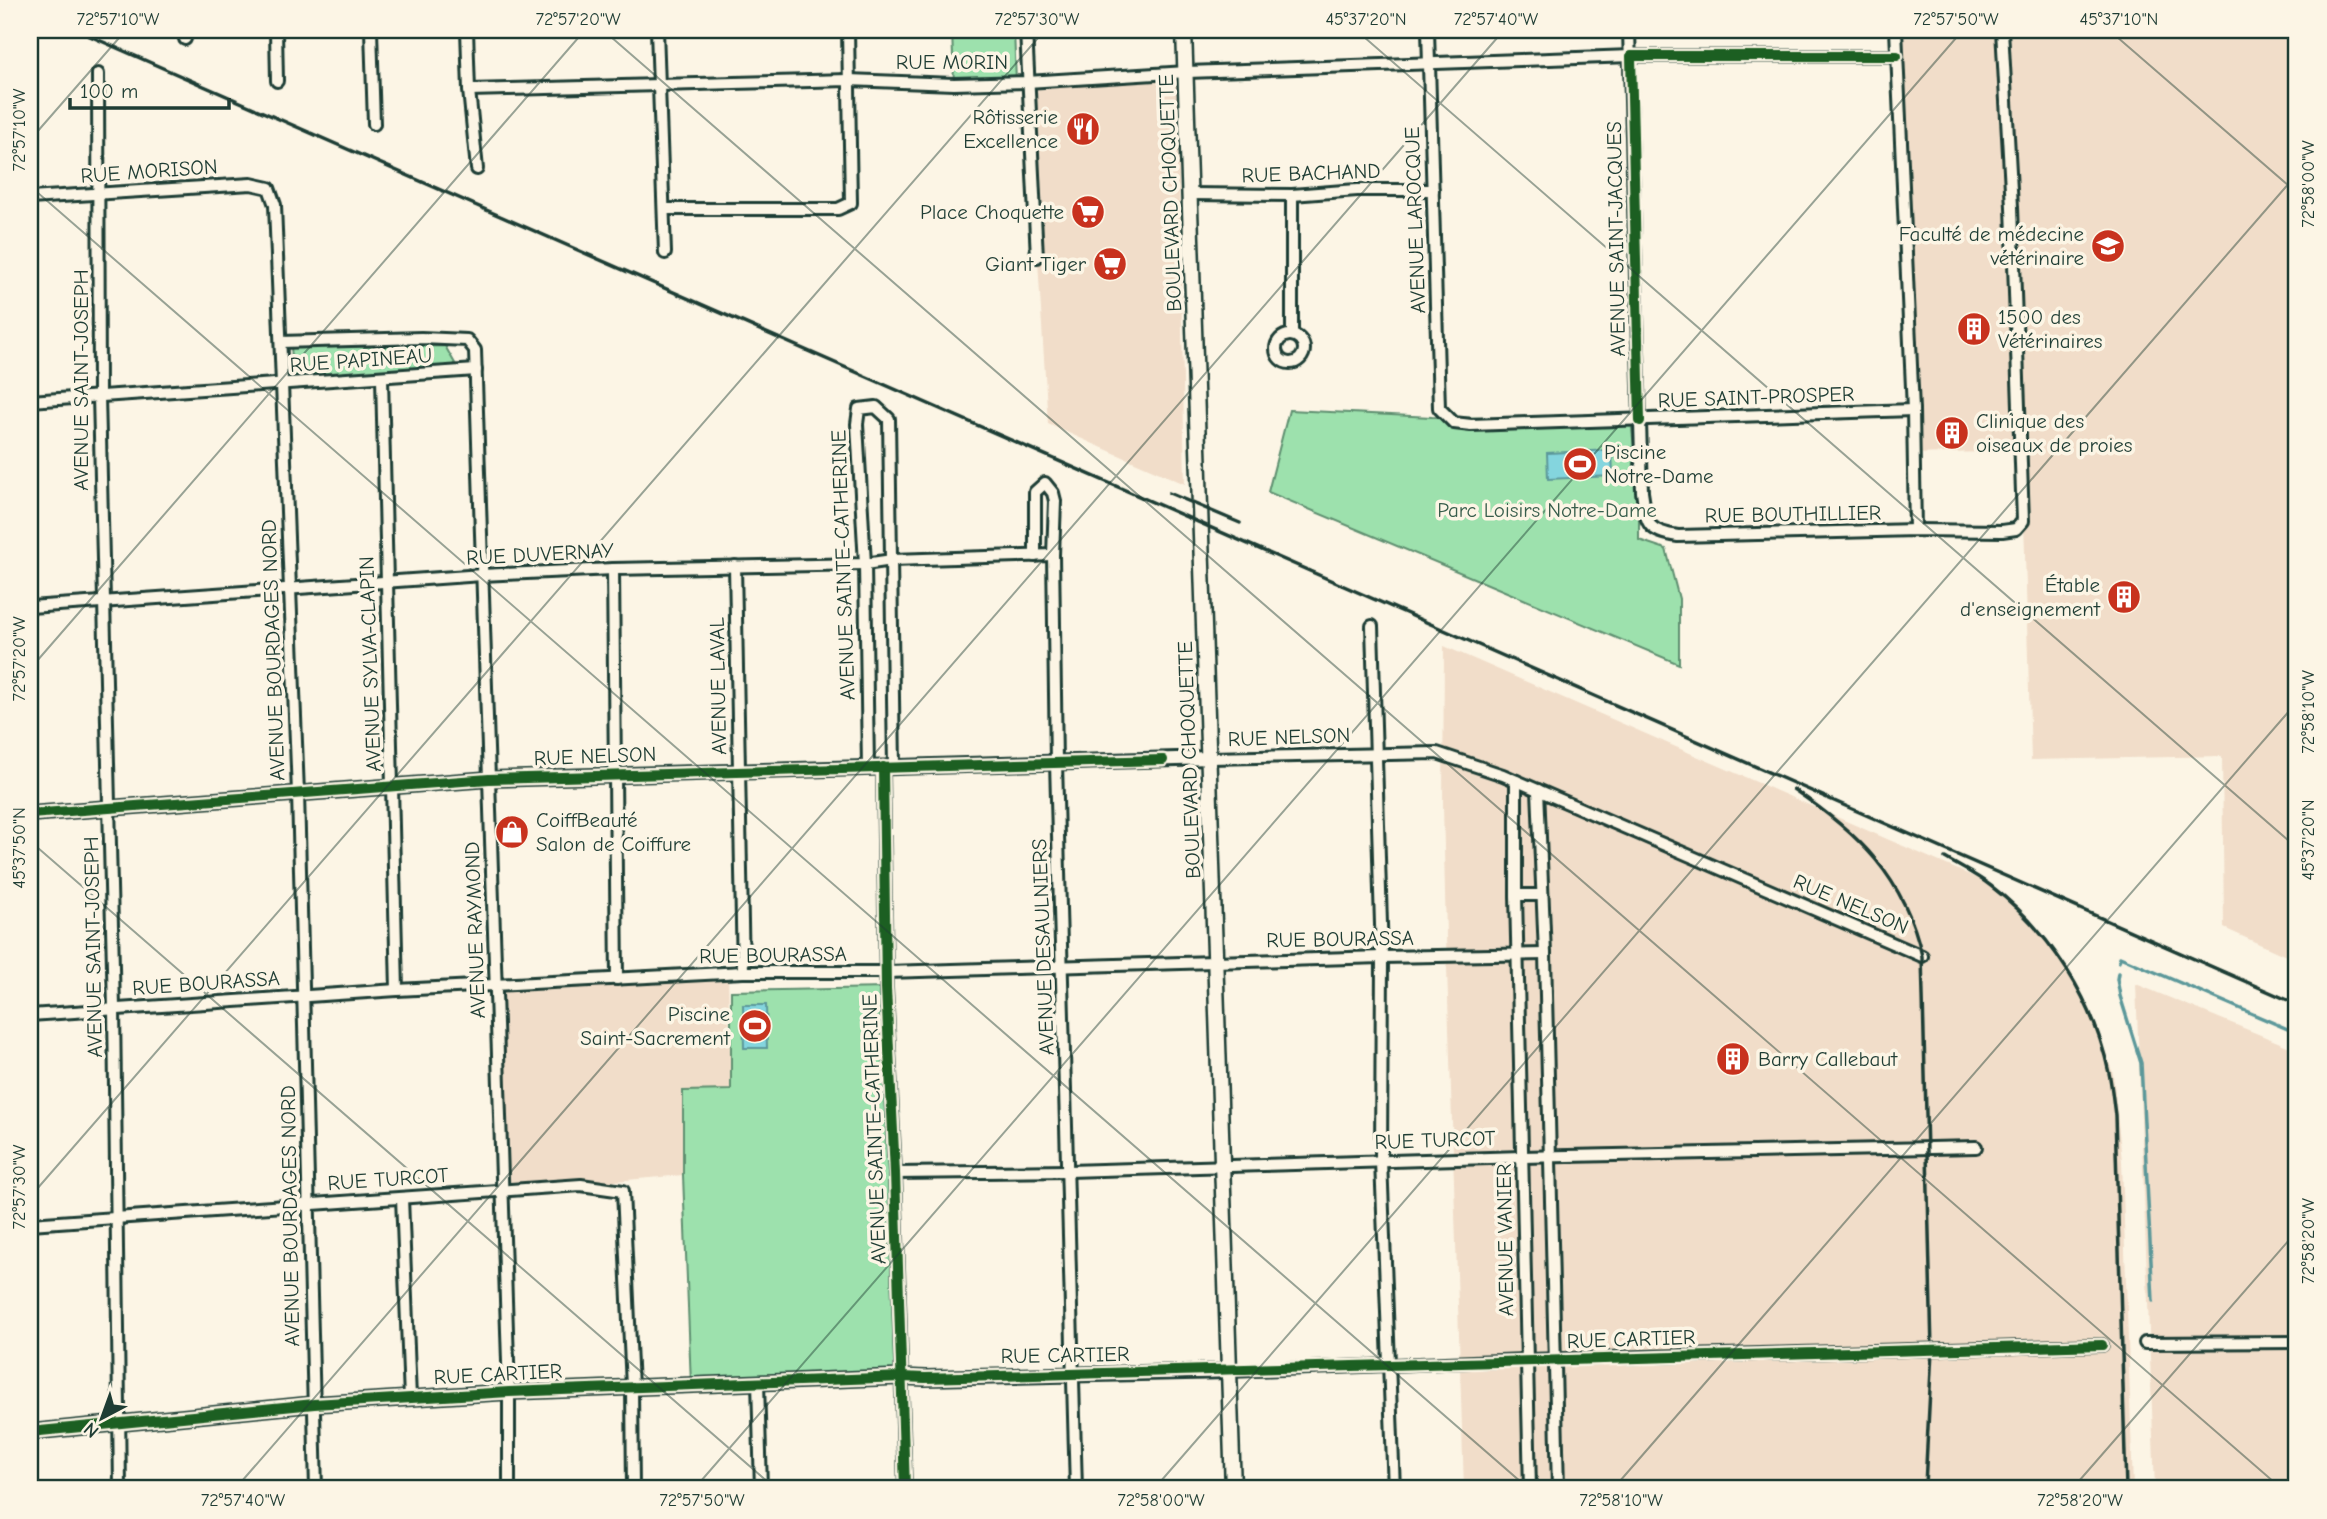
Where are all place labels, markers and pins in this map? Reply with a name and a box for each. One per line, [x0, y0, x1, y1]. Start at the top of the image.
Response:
place label: Rôtisserie Excellence [963, 105, 1058, 153]
restaurant icon: Rôtisserie Excellence [1064, 110, 1102, 148]
supermarket icon: Place Choquette [1069, 193, 1107, 231]
place label: Place Choquette [920, 200, 1064, 224]
place label: Faculté de médecine vétérinaire [1899, 222, 2084, 270]
school or university icon: Faculté de médecine vétérinaire [2089, 227, 2127, 265]
supermarket icon: Giant Tiger [1091, 245, 1129, 283]
place label: Giant Tiger [985, 252, 1087, 276]
place label: 1500 des Vétérinaires [1998, 305, 2103, 353]
building icon: 1500 des Vétérinaires [1955, 310, 1993, 348]
place label: Clinique des oiseaux de proies [1976, 409, 2133, 457]
building icon: Clinique des oiseaux de proies [1933, 414, 1971, 452]
place label: Piscine Notre-Dame [1604, 440, 1714, 488]
sports icon: Piscine Notre-Dame [1561, 445, 1599, 483]
place label: Étable d'enseignement [1960, 573, 2101, 621]
building icon: Étable d'enseignement [2105, 578, 2143, 616]
place label: CoiffBeauté Salon de Coiffure [536, 808, 691, 856]
shop icon: CoiffBeauté Salon de Coiffure [493, 813, 531, 851]
place label: Piscine Saint-Sacrement [580, 1002, 731, 1050]
sports icon: Piscine Saint-Sacrement [736, 1007, 774, 1045]
building icon: Barry Callebaut [1714, 1040, 1752, 1078]
place label: Barry Callebaut [1758, 1047, 1898, 1071]

